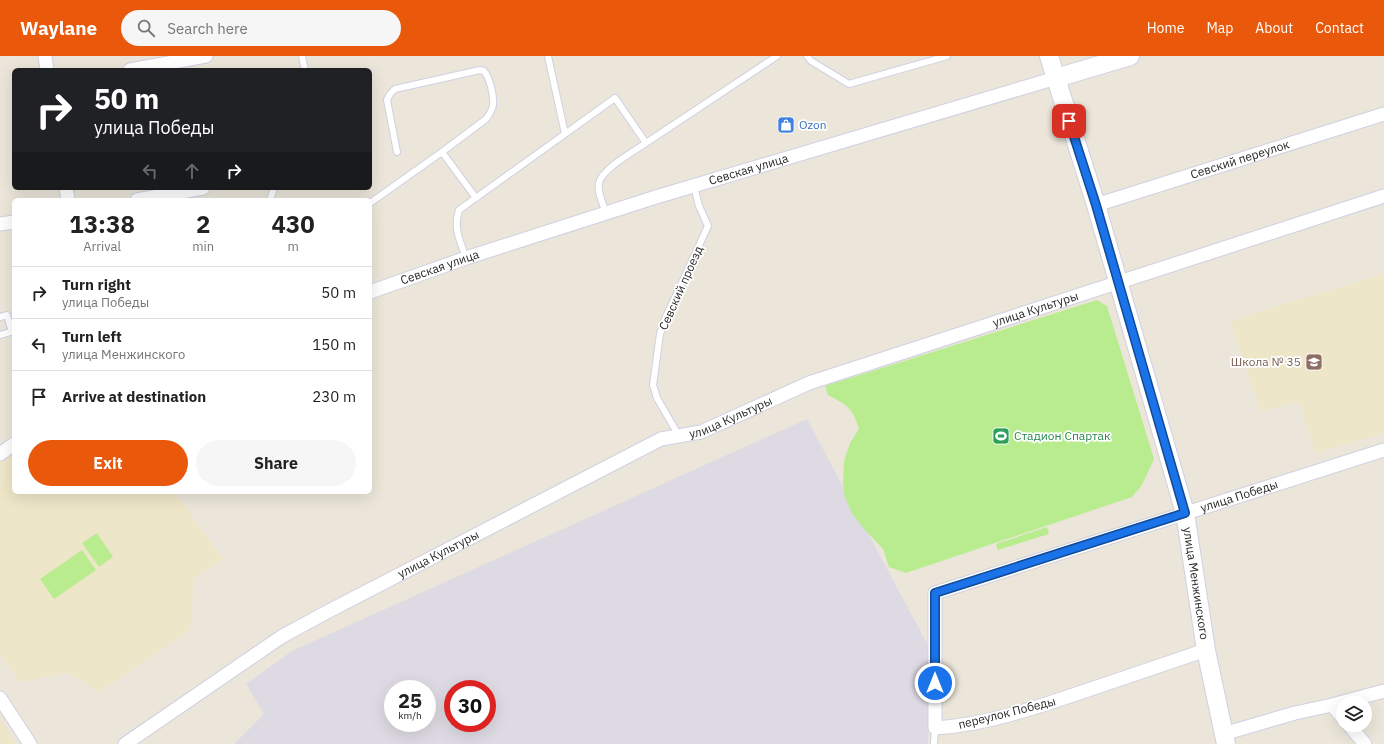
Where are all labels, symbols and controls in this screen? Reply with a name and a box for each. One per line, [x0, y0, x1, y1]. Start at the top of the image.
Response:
search box [121, 10, 401, 46]
text: Waylane [20, 16, 97, 40]
icon: search [135, 17, 157, 39]
text: Search here [167, 19, 248, 38]
text: Home [1147, 19, 1184, 37]
text: Map [1206, 19, 1233, 37]
text: About [1255, 19, 1293, 37]
text: Contact [1315, 19, 1364, 37]
text: 50 m [94, 80, 159, 117]
icon: right [28, 84, 80, 136]
pin [1052, 104, 1086, 138]
icon: arrive [1058, 110, 1080, 132]
shop icon: Ozon [776, 115, 796, 135]
text: улица Победы [94, 116, 215, 139]
place label: Ozon [799, 117, 826, 132]
street label: Севский переулок [1188, 136, 1292, 182]
street label: Севская улица [707, 150, 791, 188]
icon: left [139, 160, 161, 182]
icon: ahead [181, 160, 203, 182]
icon: right [223, 160, 245, 182]
text: 13:38 [69, 208, 135, 240]
text: 2 [196, 208, 210, 240]
text: 430 [271, 208, 315, 240]
text: Arrival [83, 238, 121, 255]
text: min [192, 238, 214, 255]
text: m [287, 238, 299, 255]
street label: Севский проезд [655, 243, 706, 332]
street label: Севская улица [398, 246, 481, 288]
text: Turn right [62, 275, 131, 294]
icon: right [28, 282, 50, 304]
text: 50 m [321, 283, 356, 302]
street label: улица Культуры [990, 288, 1080, 330]
text: улица Победы [62, 294, 149, 311]
text: Turn left [62, 327, 122, 346]
icon: left [28, 334, 50, 356]
text: 150 m [312, 335, 356, 354]
text: улица Менжинского [62, 346, 185, 363]
school or university icon: Школа № 35 [1304, 352, 1324, 372]
place label: Школа № 35 [1231, 354, 1301, 369]
icon: arrive [28, 386, 50, 408]
text: Arrive at destination [62, 387, 206, 406]
text: 230 m [312, 387, 356, 406]
street label: улица Культуры [688, 393, 774, 441]
sports icon: Стадион Спартак [991, 426, 1011, 446]
place label: Стадион Спартак [1014, 428, 1111, 443]
button: Exit [28, 440, 188, 486]
button: Share [196, 440, 356, 486]
street label: улица Победы [1198, 476, 1280, 515]
street label: улица Менжинского [1180, 526, 1212, 641]
street label: улица Культуры [395, 527, 481, 581]
position arrow [914, 662, 956, 704]
speed limit sign: 30 [444, 680, 496, 732]
text: 25 [398, 687, 422, 714]
street label: переулок Победы [957, 693, 1057, 732]
map controls [1336, 696, 1372, 732]
button: layers [1336, 696, 1372, 732]
text: km/h [398, 709, 422, 722]

